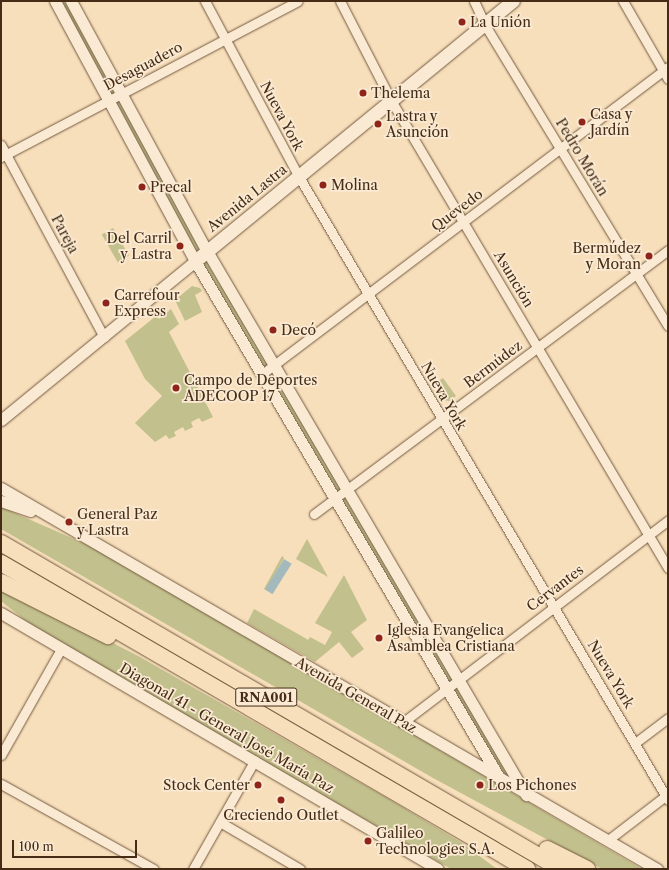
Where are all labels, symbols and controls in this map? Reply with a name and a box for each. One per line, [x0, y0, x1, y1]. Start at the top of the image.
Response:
place label: La Unión [470, 14, 531, 30]
marker: La Unión [457, 17, 467, 27]
street label: Desaguadero [101, 38, 185, 94]
street label: Nueva York [257, 78, 307, 154]
place label: Thelema [371, 85, 431, 101]
marker: Thelema [358, 88, 368, 98]
place label: Casa y Jardín [590, 106, 633, 138]
place label: Lastra y Asunción [386, 108, 449, 140]
street label: Pedro Morán [552, 115, 612, 199]
marker: Casa y Jardín [577, 117, 587, 127]
marker: Lastra y Asunción [373, 119, 383, 129]
street label: Avenida Lastra [204, 161, 290, 235]
place label: Molina [331, 177, 378, 193]
place label: Precal [150, 179, 192, 195]
marker: Molina [318, 180, 328, 190]
marker: Precal [137, 182, 147, 192]
street label: Quevedo [428, 185, 486, 235]
street label: Pareja [48, 212, 82, 256]
place label: Del Carril y Lastra [107, 230, 172, 262]
place label: Bermúdez y Moran [572, 240, 641, 272]
marker: Del Carril y Lastra [175, 241, 185, 251]
street label: Asunción [491, 248, 537, 310]
marker: Bermúdez y Moran [644, 251, 654, 261]
place label: Carrefour Express [114, 287, 180, 320]
marker: Carrefour Express [101, 298, 111, 308]
place label: Decó [281, 322, 316, 338]
marker: Decó [268, 325, 278, 335]
street label: Bermúdez [461, 337, 525, 391]
street label: Nueva York [418, 359, 470, 433]
place label: Campo de Deportes ADECOOP 17 [184, 372, 317, 404]
marker: Campo de Deportes ADECOOP 17 [171, 383, 181, 393]
place label: General Paz y Lastra [77, 506, 157, 538]
marker: General Paz y Lastra [64, 517, 74, 527]
street label: Cervantes [523, 561, 587, 615]
place label: Iglesia Evangelica Asamblea Cristiana [387, 622, 515, 654]
marker: Iglesia Evangelica Asamblea Cristiana [374, 633, 384, 643]
street label: Nueva York [584, 637, 638, 711]
street label: Avenida General Paz [292, 653, 420, 737]
street label: Diagonal 41 - General José María Paz [117, 659, 337, 797]
road number: RNA001 [235, 686, 297, 708]
place label: Stock Center [163, 777, 250, 793]
place label: Los Pichones [488, 777, 576, 793]
marker: Stock Center [253, 780, 263, 790]
marker: Los Pichones [475, 780, 485, 790]
marker: Creciendo Outlet [276, 795, 286, 805]
place label: Creciendo Outlet [223, 807, 339, 823]
place label: Galileo Technologies S.A. [376, 825, 495, 858]
scale bar [14, 832, 139, 858]
marker: Galileo Technologies S.A. [363, 836, 373, 846]
text: 100 m [19, 839, 54, 854]

